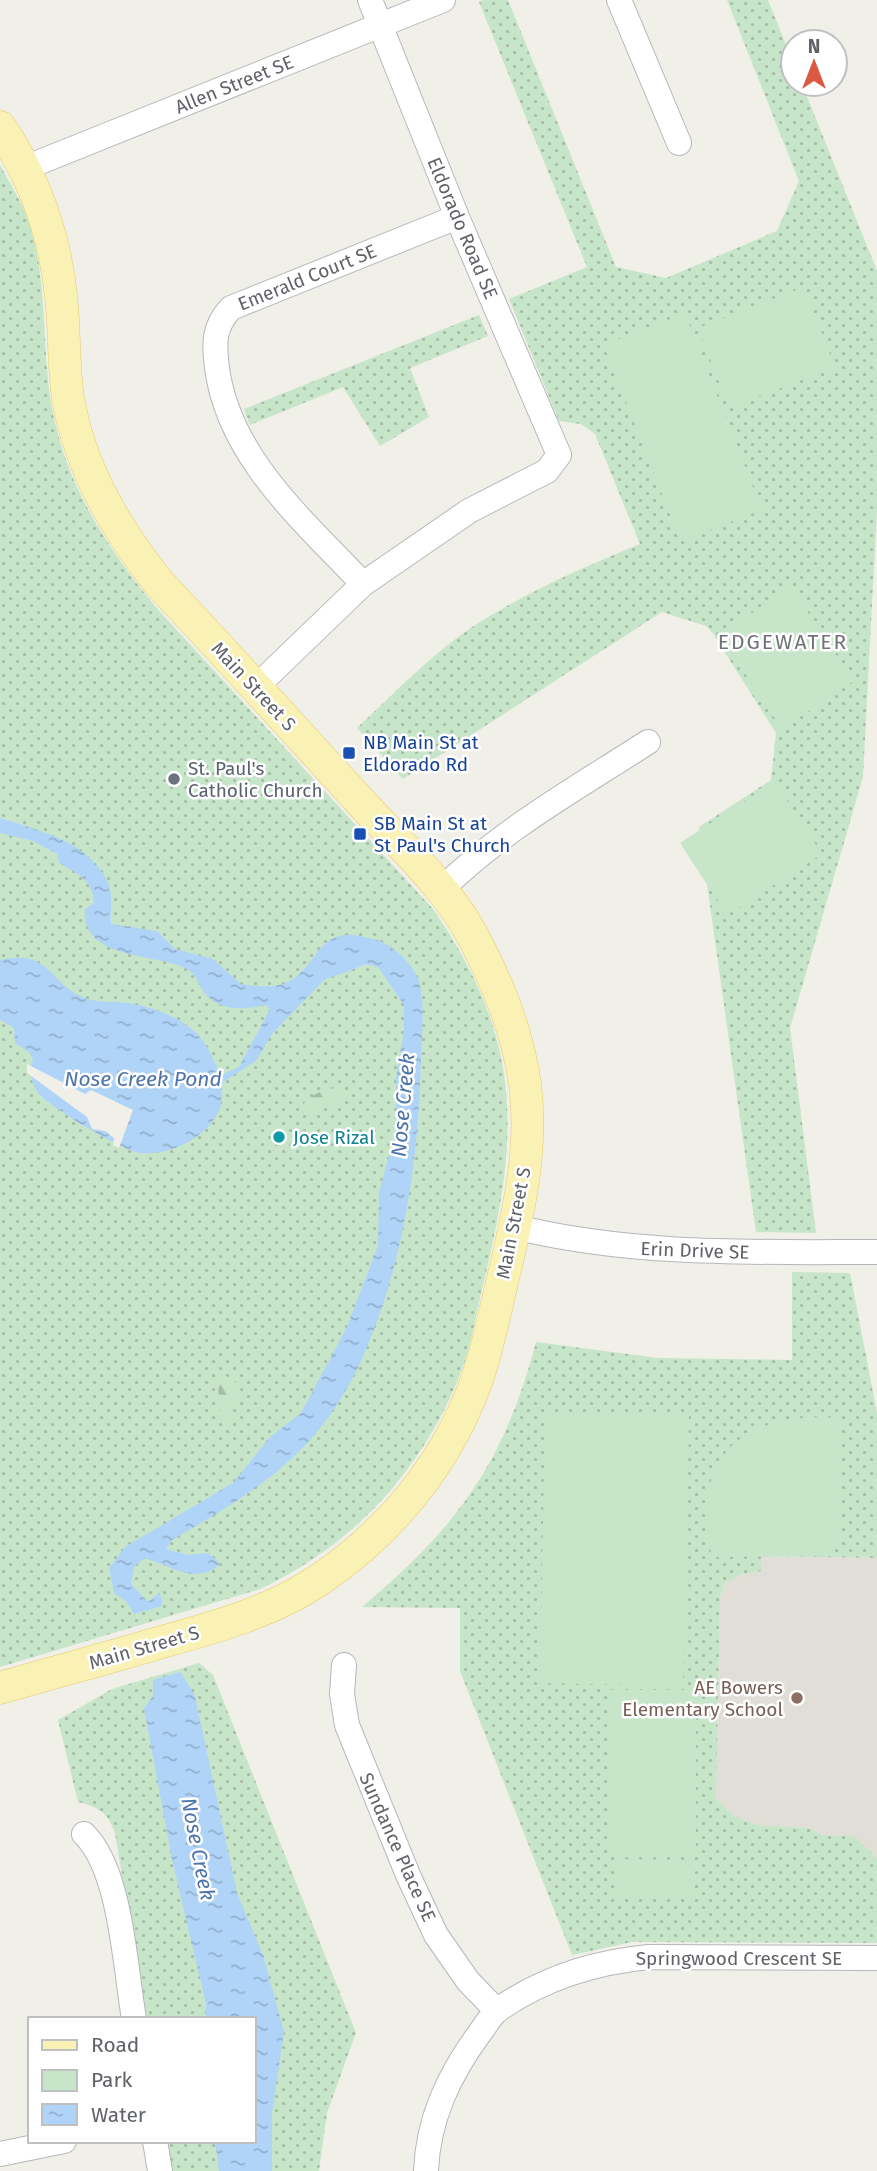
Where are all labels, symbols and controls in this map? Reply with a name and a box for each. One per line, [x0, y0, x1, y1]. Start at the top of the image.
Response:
north arrow [779, 28, 849, 98]
text: N [808, 35, 820, 58]
street label: Allen Street SE [172, 50, 297, 119]
street label: Eldorado Road SE [422, 154, 503, 303]
street label: Emerald Court SE [235, 239, 380, 316]
district label: EDGEWATER [718, 629, 848, 655]
street label: Main Street S [206, 637, 301, 736]
place label: NB Main St at Eldorado Rd [363, 731, 479, 776]
marker: NB Main St at Eldorado Rd [341, 745, 357, 761]
place label: St. Paul's Catholic Church [188, 757, 323, 802]
marker: St. Paul's Catholic Church [166, 771, 182, 787]
place label: SB Main St at St Paul's Church [374, 812, 510, 857]
marker: SB Main St at St Paul's Church [352, 826, 368, 842]
water label: Nose Creek [386, 1052, 420, 1158]
water label: Nose Creek Pond [64, 1066, 222, 1092]
place label: Jose Rizal [293, 1126, 375, 1149]
marker: Jose Rizal [271, 1129, 287, 1145]
street label: Main Street S [491, 1165, 536, 1281]
street label: Erin Drive SE [640, 1237, 750, 1264]
street label: Main Street S [86, 1621, 202, 1674]
place label: AE Bowers Elementary School [622, 1676, 783, 1721]
marker: AE Bowers Elementary School [789, 1690, 805, 1706]
street label: Sundance Place SE [354, 1769, 441, 1925]
water label: Nose Creek [175, 1795, 221, 1903]
street label: Springwood Crescent SE [636, 1947, 842, 1970]
legend [28, 2017, 256, 2143]
text: Road [91, 2032, 139, 2058]
text: Park [91, 2067, 133, 2093]
text: Water [91, 2102, 146, 2128]

